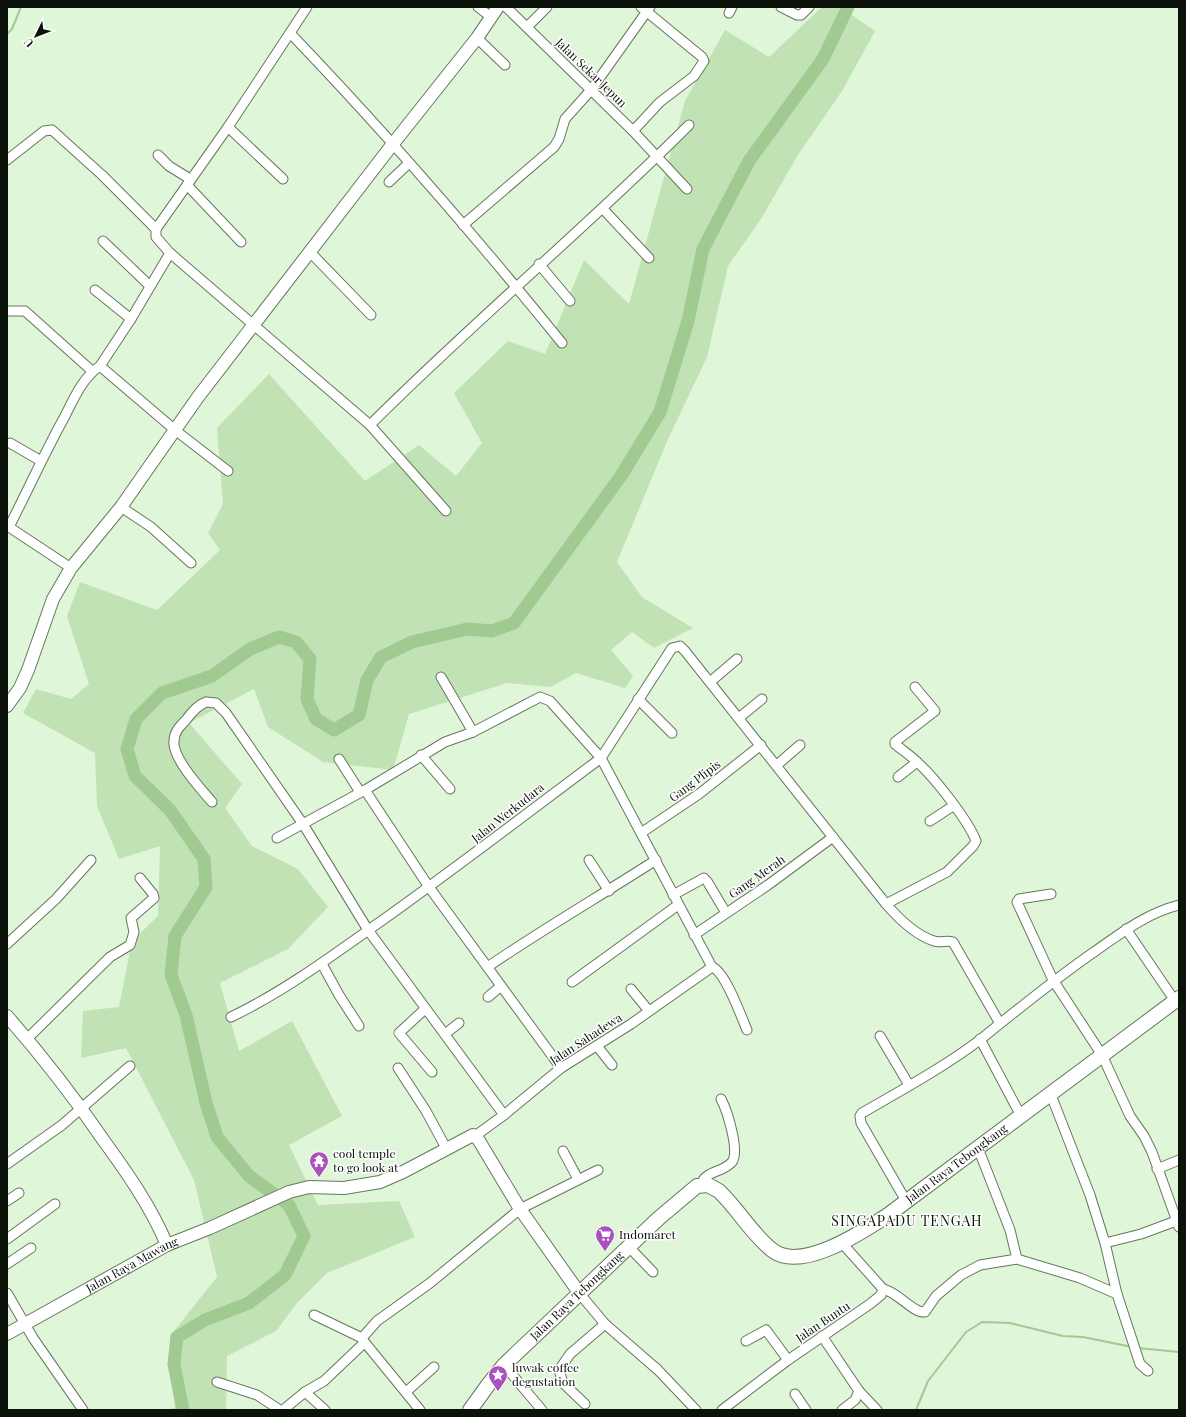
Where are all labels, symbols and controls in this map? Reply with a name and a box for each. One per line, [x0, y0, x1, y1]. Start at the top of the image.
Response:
north arrow [16, 16, 56, 56]
street label: Jalan Sekar Jepun [552, 33, 631, 110]
text: U [20, 35, 36, 51]
street label: Gang Plipis [665, 756, 723, 805]
street label: Jalan Werkudara [467, 779, 547, 846]
street label: Gang Merah [725, 851, 788, 901]
street label: Jalan Sahadewa [546, 1009, 625, 1068]
street label: Jalan Raya Tebongkang [901, 1119, 1011, 1207]
place label: cool temple to go look at [333, 1145, 399, 1175]
temple icon: cool temple to go look at [308, 1150, 330, 1178]
district label: SINGAPADU TENGAH [831, 1211, 983, 1230]
supermarket icon: Indomaret [594, 1224, 616, 1252]
place label: Indomaret [619, 1226, 677, 1242]
street label: Jalan Raya Mawang [82, 1232, 181, 1296]
street label: Jalan Raya Tebongkang [525, 1246, 627, 1344]
street label: Jalan Buntu [791, 1297, 853, 1346]
place label: luwak coffee degustation [512, 1359, 579, 1389]
place icon: luwak coffee degustation [487, 1364, 509, 1392]

